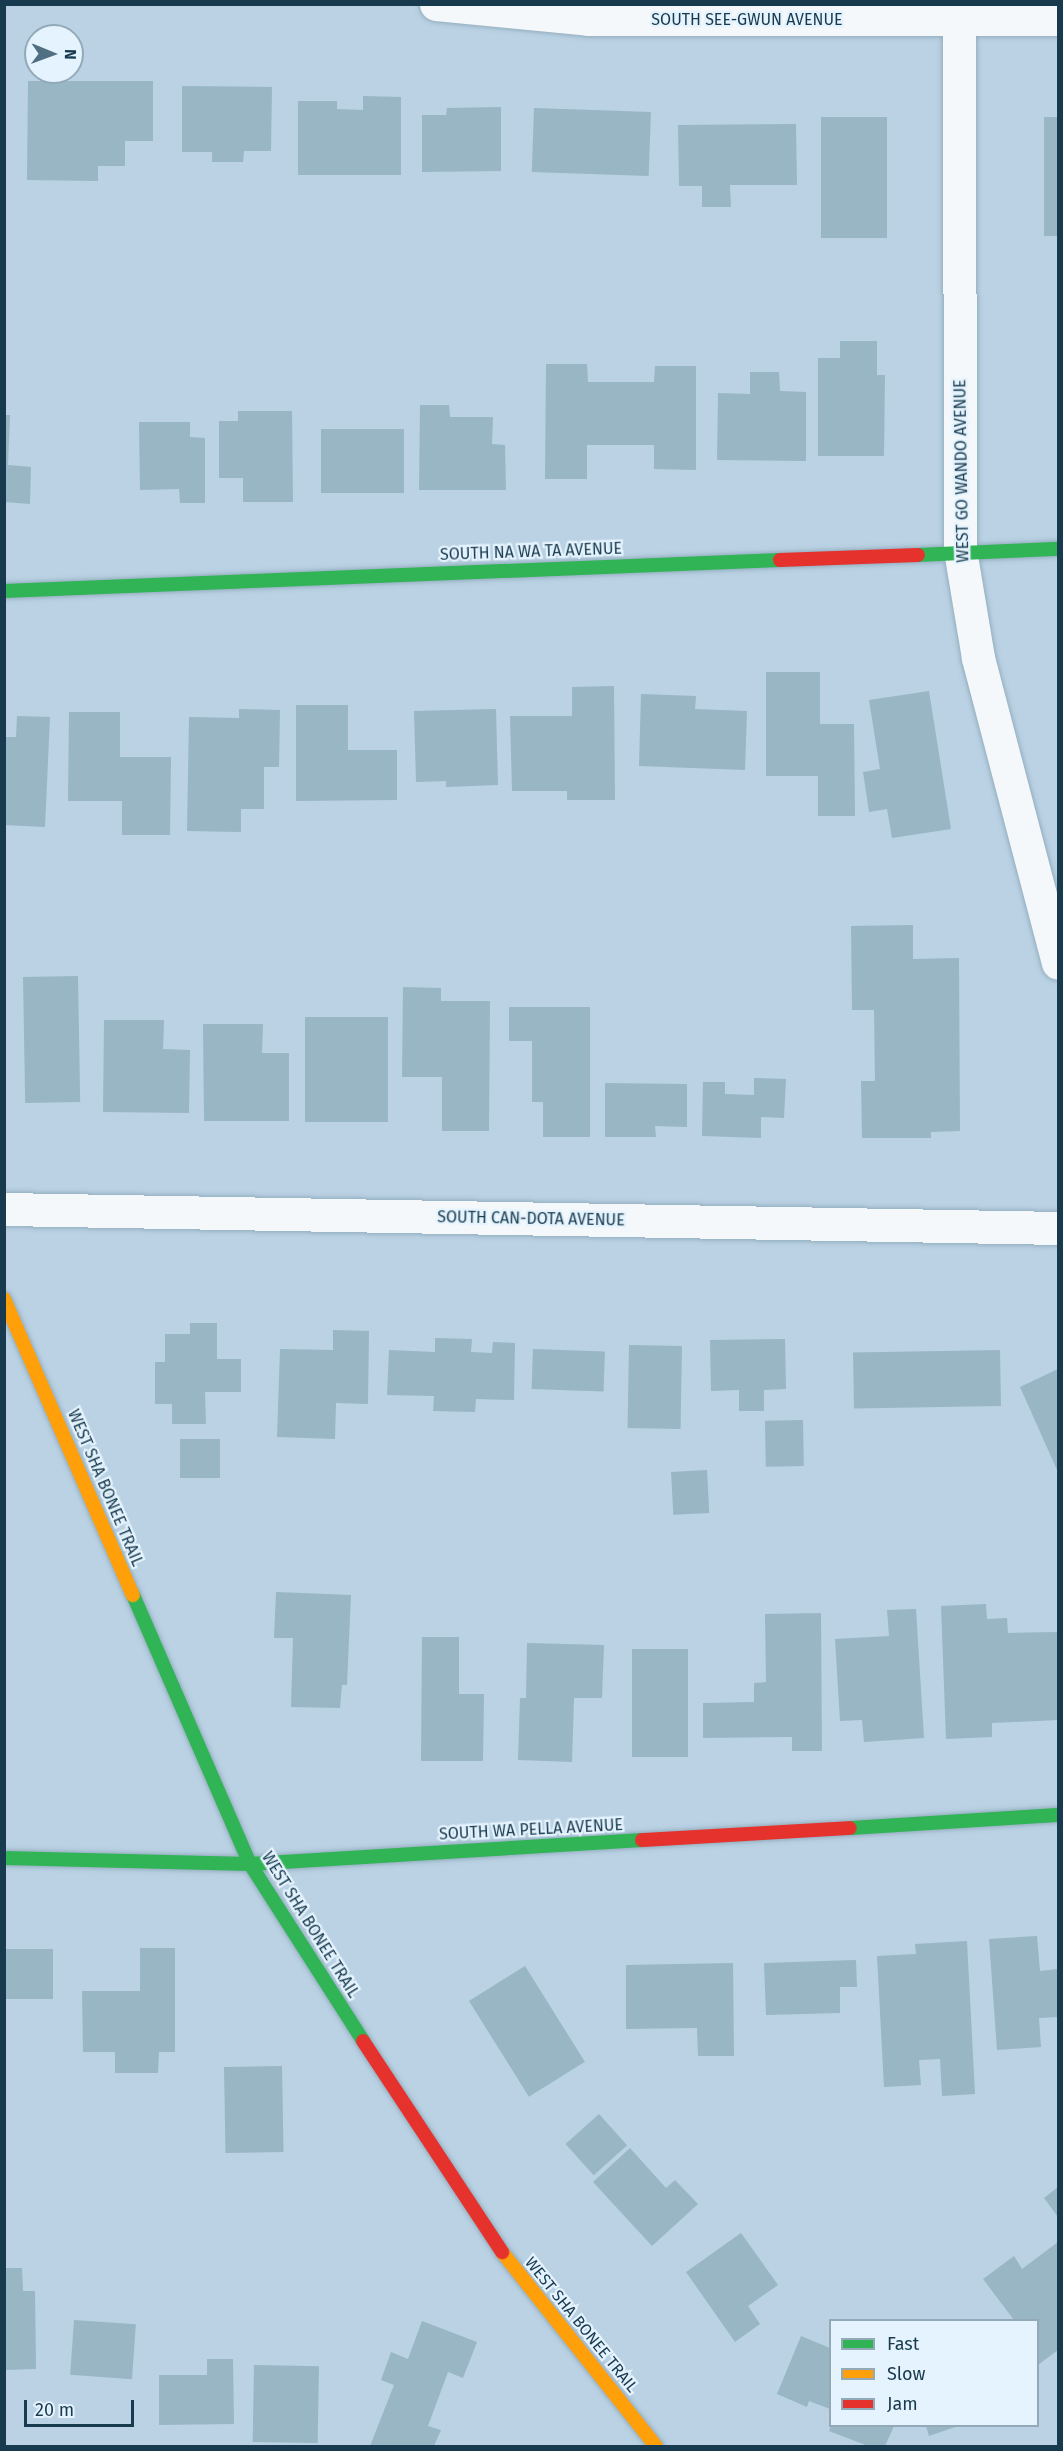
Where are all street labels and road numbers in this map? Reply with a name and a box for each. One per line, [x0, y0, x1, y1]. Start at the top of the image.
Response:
street label: SOUTH SEE-GWUN AVENUE [651, 10, 843, 30]
street label: WEST GO WANDO AVENUE [951, 379, 973, 563]
street label: SOUTH NA WA TA AVENUE [440, 539, 622, 565]
street label: SOUTH CAN-DOTA AVENUE [437, 1208, 625, 1230]
street label: WEST SHA BONEE TRAIL [63, 1407, 147, 1569]
street label: SOUTH WA PELLA AVENUE [439, 1816, 623, 1844]
street label: WEST SHA BONEE TRAIL [257, 1849, 363, 2001]
street label: WEST SHA BONEE TRAIL [521, 2254, 641, 2396]

